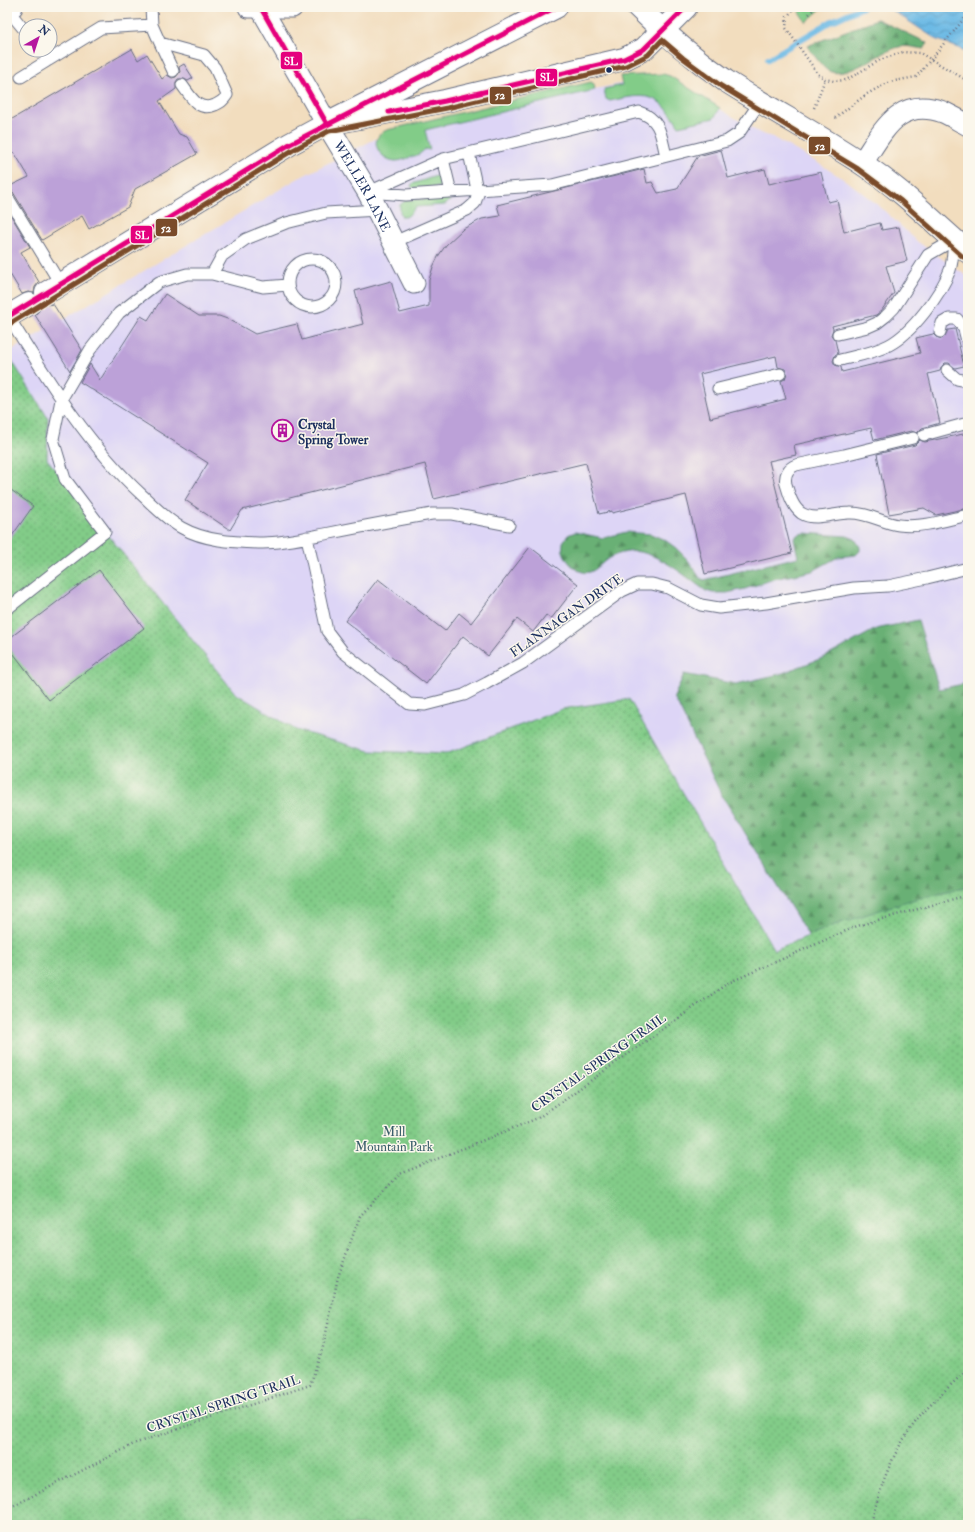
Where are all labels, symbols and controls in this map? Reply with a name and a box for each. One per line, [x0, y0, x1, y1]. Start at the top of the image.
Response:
north arrow [18, 18, 58, 58]
text: N [35, 22, 53, 39]
line badge: SL [280, 51, 303, 70]
text: SL [284, 55, 299, 68]
unlabelled marker [604, 65, 614, 75]
line badge: SL [535, 68, 558, 87]
text: SL [540, 71, 555, 84]
line badge: 52 [489, 86, 512, 105]
text: 52 [495, 89, 506, 102]
line badge: 52 [808, 136, 831, 155]
street label: WELLER LANE [329, 137, 394, 234]
text: 52 [815, 140, 826, 153]
line badge: 52 [155, 218, 178, 237]
text: 52 [161, 222, 172, 235]
line badge: SL [130, 225, 153, 244]
text: SL [135, 229, 150, 242]
place label: Crystal Spring Tower [298, 417, 369, 449]
building icon: Crystal Spring Tower [269, 418, 295, 444]
street label: FLANNAGAN DRIVE [507, 571, 626, 661]
street label: CRYSTAL SPRING TRAIL [528, 1010, 669, 1115]
park label: Mill Mountain Park [355, 1124, 434, 1155]
street label: CRYSTAL SPRING TRAIL [144, 1371, 303, 1436]

